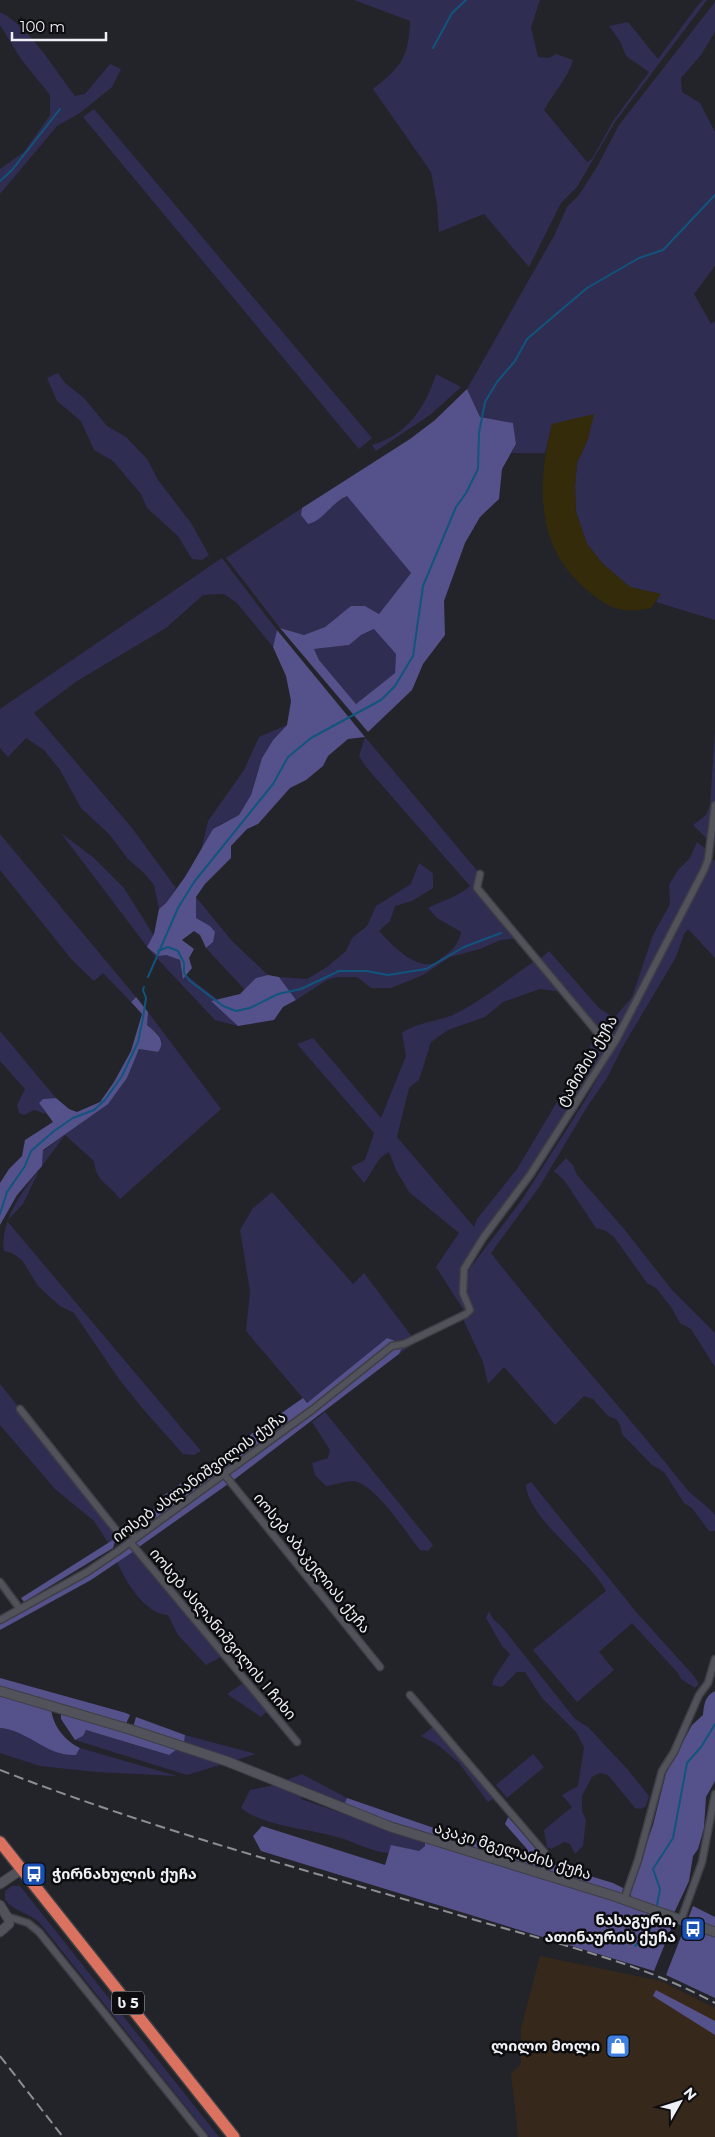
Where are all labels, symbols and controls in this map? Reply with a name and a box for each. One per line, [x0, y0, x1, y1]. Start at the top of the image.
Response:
scale bar [12, 10, 106, 42]
text: 100 m [20, 17, 65, 36]
street label: ტამიშის ქუჩა [552, 1012, 621, 1110]
street label: იოსებ ასლანიშვილის ქუჩა [108, 1407, 289, 1546]
street label: იოსებ აბაკელიას ქუჩა [250, 1489, 375, 1637]
street label: იოსებ ასლანიშვილის I ჩიხი [146, 1544, 301, 1723]
street label: აკაკი მგელაძის ქუჩა [432, 1818, 594, 1883]
bus stop icon: ჭირნახულის ქუჩა [21, 1861, 47, 1887]
place label: ჭირნახულის ქუჩა [52, 1864, 197, 1883]
place label: ნასაგური, ათინაურის ქუჩა [545, 1910, 676, 1946]
bus stop icon: ნასაგური, ათინაურის ქუჩა [680, 1916, 706, 1942]
road number: ს 5 [112, 1992, 144, 2015]
shop icon: ლილო მოლი [605, 2033, 631, 2059]
place label: ლილო მოლი [491, 2036, 600, 2055]
north arrow [655, 2077, 705, 2127]
text: N [680, 2084, 701, 2104]

